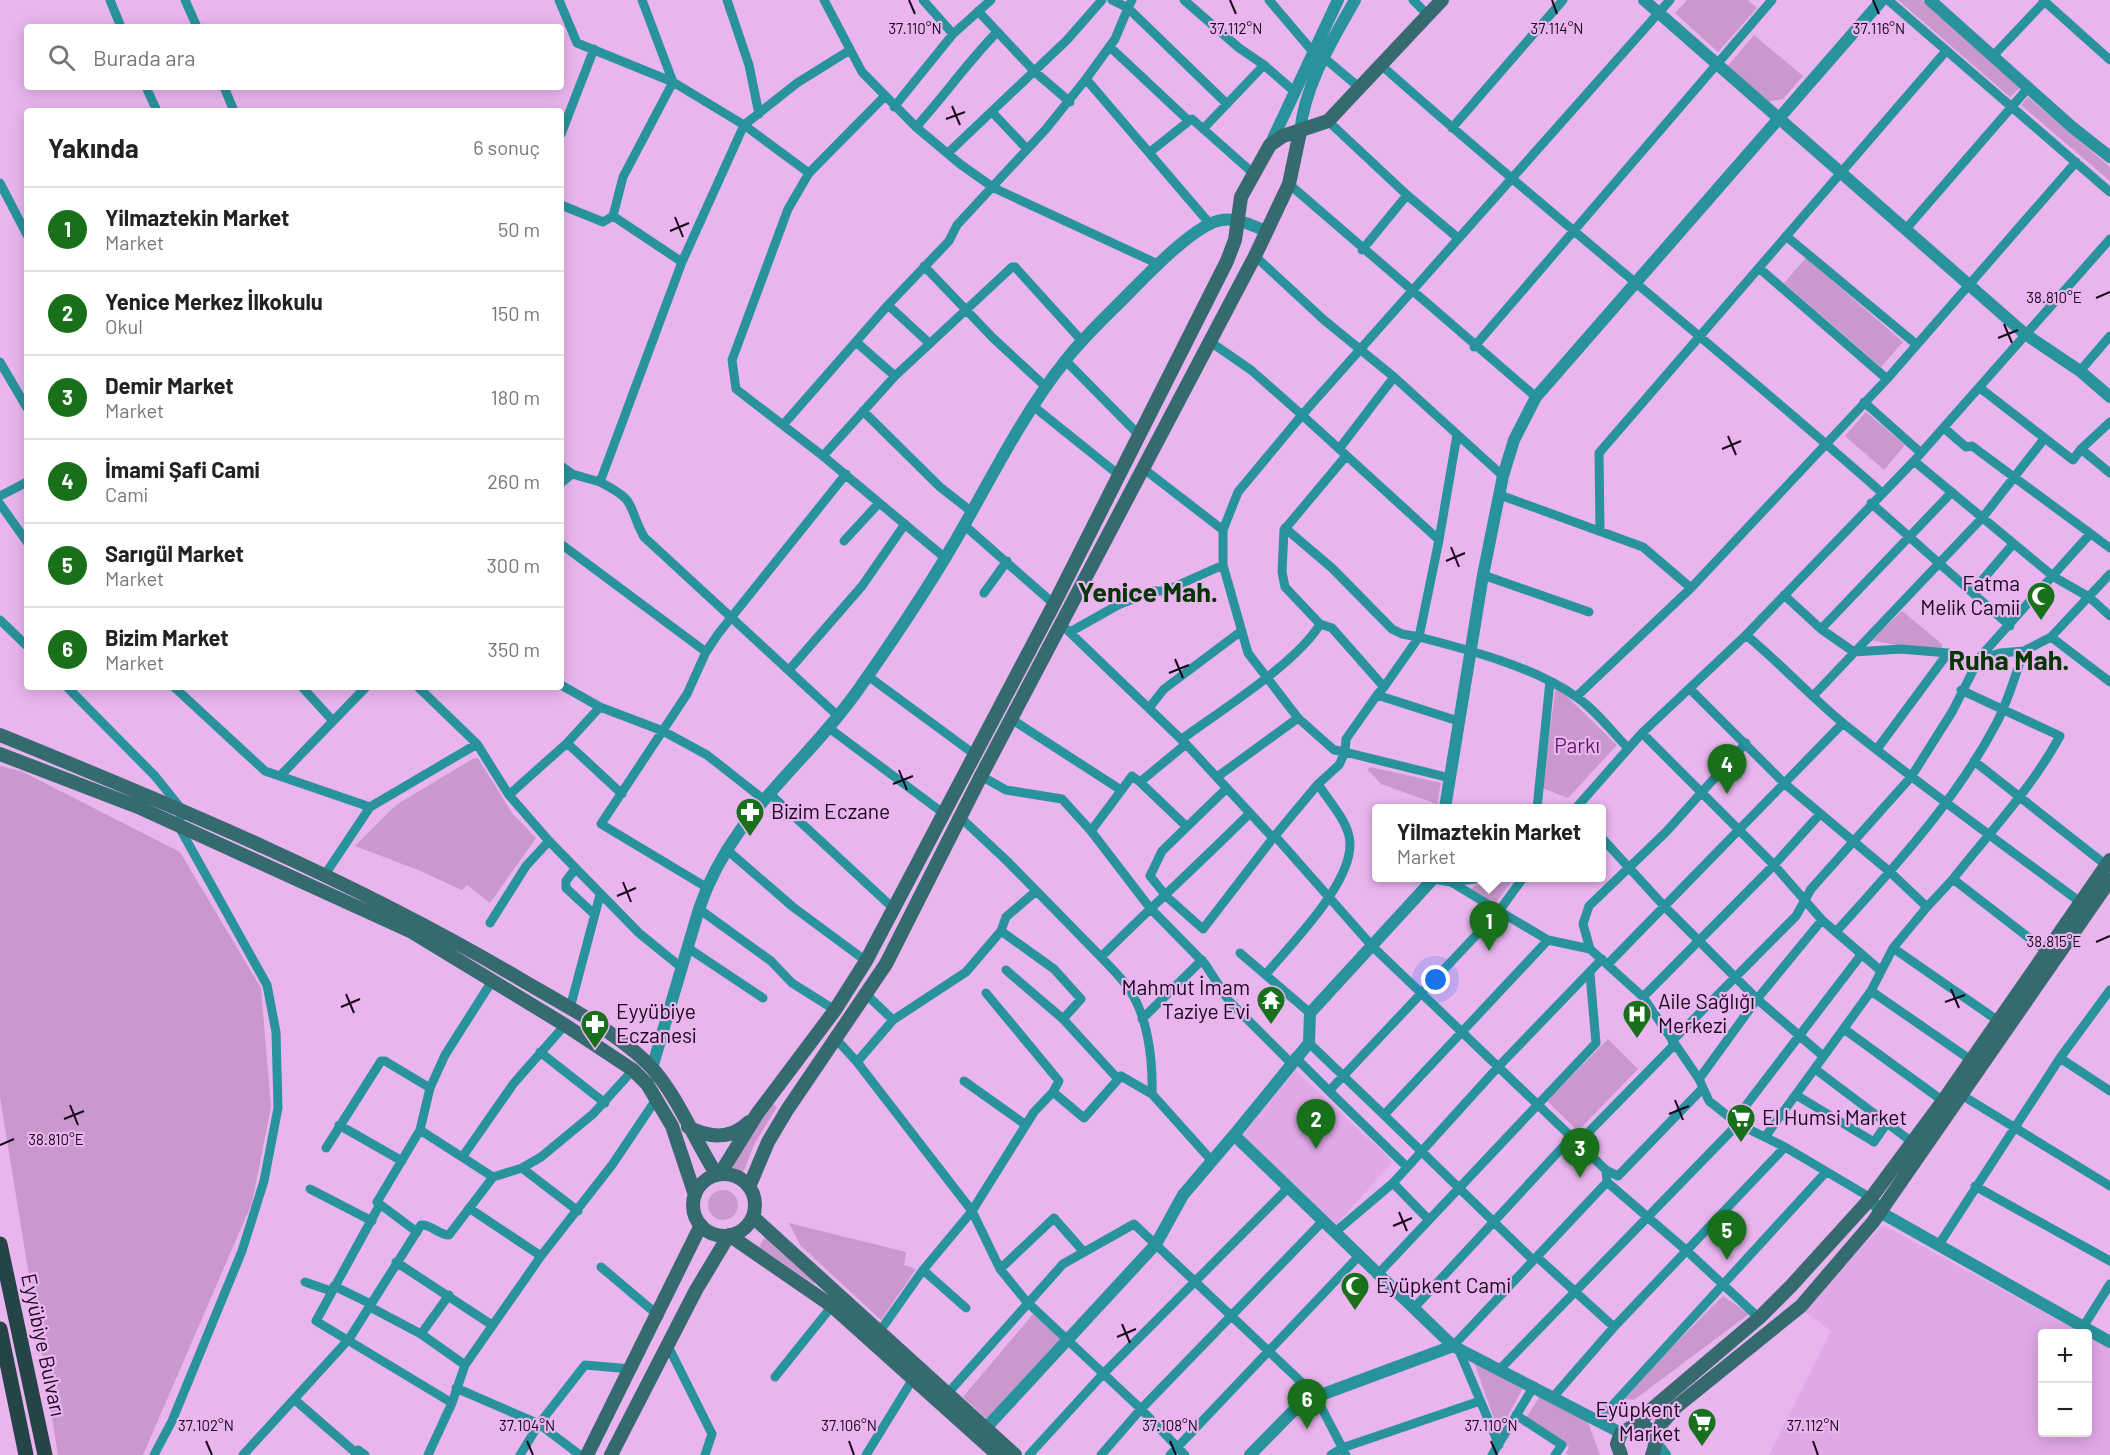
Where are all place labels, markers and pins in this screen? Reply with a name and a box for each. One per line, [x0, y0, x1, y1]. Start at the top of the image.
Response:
place label: Fatma Melik Camii [1920, 570, 2020, 619]
mosque icon: Fatma Melik Camii [2025, 580, 2057, 622]
pin: 4 [1708, 744, 1746, 794]
pharmacy icon: Bizim Eczane [734, 796, 766, 838]
place label: Bizim Eczane [771, 798, 890, 823]
pin: 1 [1470, 902, 1508, 951]
place label: Mahmut İmam Taziye Evi [1122, 974, 1250, 1023]
temple icon: Mahmut İmam Taziye Evi [1255, 984, 1287, 1026]
place label: Aile Sağlığı Merkezi [1658, 988, 1755, 1037]
place label: Eyyübiye Eczanesi [616, 998, 697, 1047]
hospital icon: Aile Sağlığı Merkezi [1621, 998, 1653, 1040]
pharmacy icon: Eyyübiye Eczanesi [579, 1008, 611, 1050]
pin: 2 [1296, 1100, 1336, 1149]
supermarket icon: El Humsi Market [1725, 1102, 1757, 1144]
place label: El Humsi Market [1762, 1104, 1907, 1129]
pin: 3 [1560, 1128, 1600, 1178]
pin: 5 [1708, 1210, 1746, 1260]
mosque icon: Eyüpkent Cami [1339, 1270, 1371, 1312]
place label: Eyüpkent Cami [1376, 1272, 1511, 1297]
pin: 6 [1288, 1380, 1326, 1429]
place label: Eyüpkent Market [1595, 1396, 1681, 1445]
supermarket icon: Eyüpkent Market [1686, 1406, 1718, 1448]

